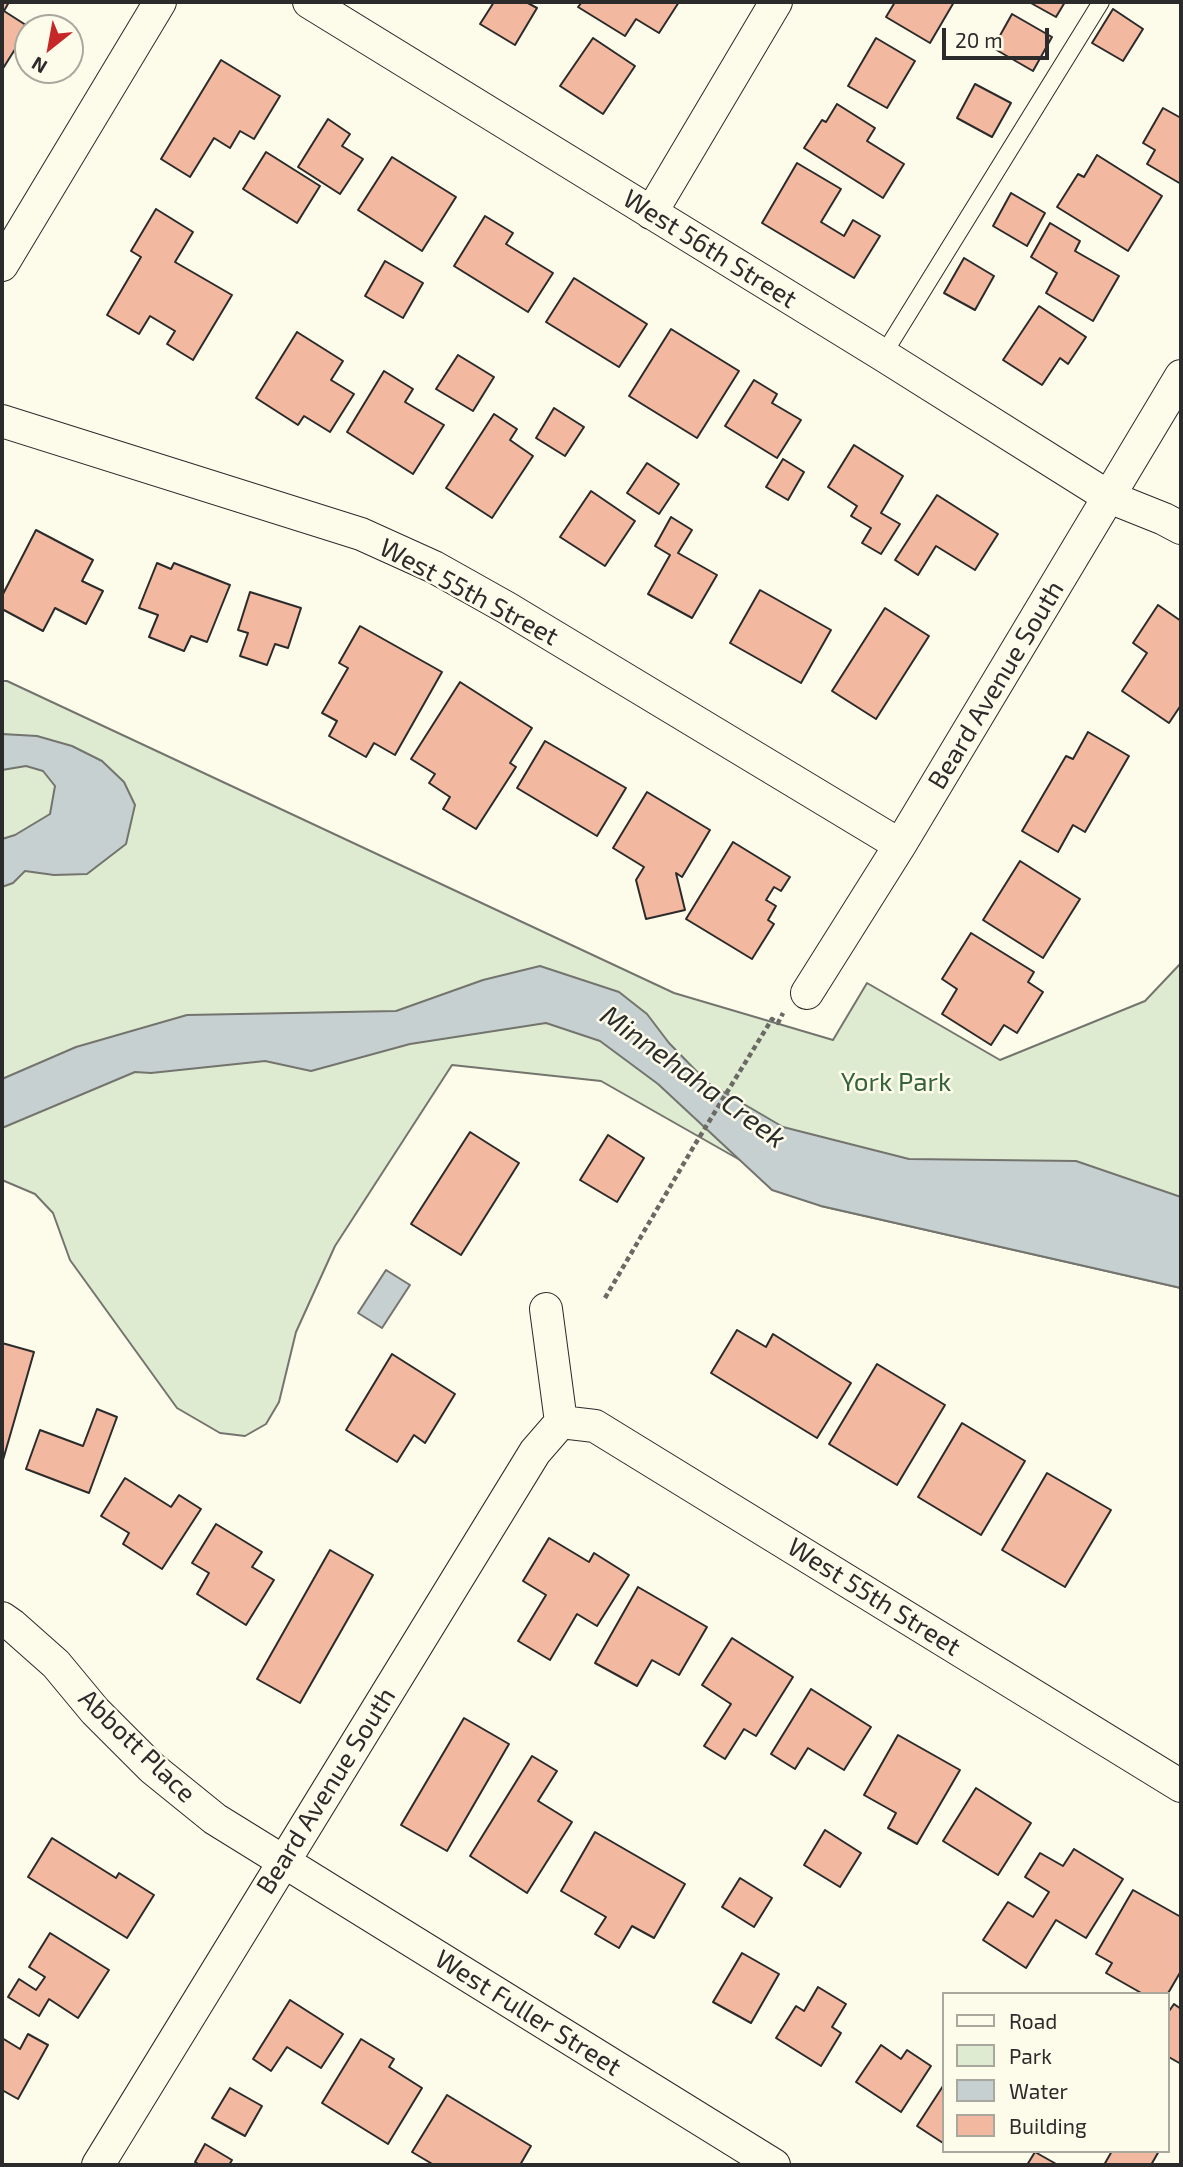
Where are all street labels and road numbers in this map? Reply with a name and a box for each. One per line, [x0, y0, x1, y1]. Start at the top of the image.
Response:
street label: West 56th Street [617, 183, 803, 315]
street label: West 55th Street [374, 532, 564, 652]
street label: Beard Avenue South [922, 575, 1070, 795]
street label: West 55th Street [782, 1531, 966, 1663]
street label: Beard Avenue South [250, 1682, 402, 1900]
street label: Abbott Place [72, 1683, 202, 1809]
street label: West Fuller Street [429, 1943, 627, 2083]

